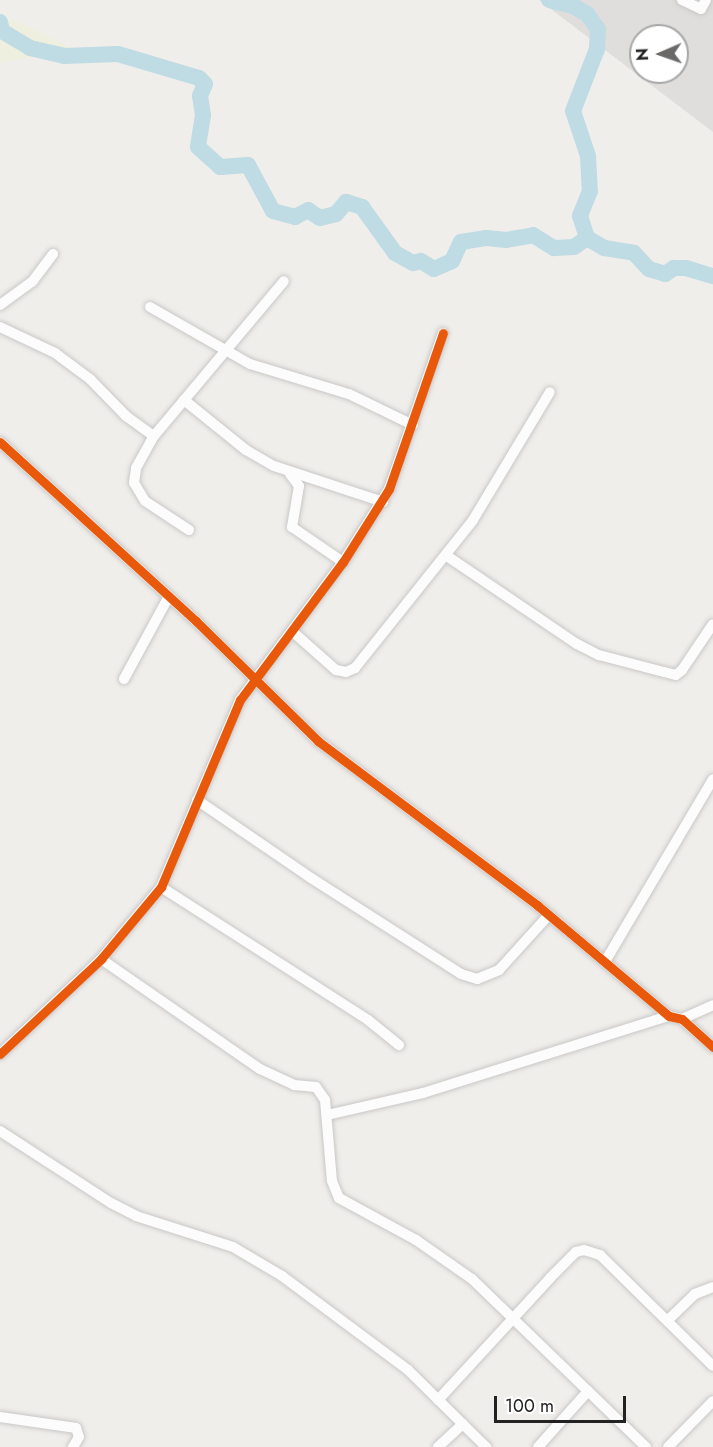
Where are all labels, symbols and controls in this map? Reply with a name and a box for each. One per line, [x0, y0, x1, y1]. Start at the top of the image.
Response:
north arrow [629, 24, 689, 84]
text: N [631, 48, 654, 61]
scale bar [497, 1384, 629, 1422]
text: 100 m [505, 1393, 554, 1419]

